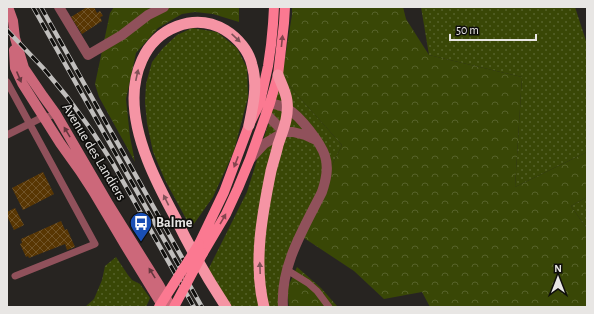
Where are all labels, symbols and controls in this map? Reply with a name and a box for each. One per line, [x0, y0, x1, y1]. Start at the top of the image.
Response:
scale bar [450, 16, 536, 42]
text: 50 m [456, 24, 479, 36]
one-way arrow [231, 34, 241, 43]
one-way arrow [279, 35, 285, 47]
one-way arrow [135, 69, 141, 82]
one-way arrow [16, 71, 22, 82]
street label: Avenue des Landiers [60, 101, 128, 203]
one-way arrow [63, 126, 70, 138]
one-way arrow [232, 156, 238, 168]
one-way arrow [163, 194, 169, 205]
bus stop icon: Balme [128, 210, 154, 243]
one-way arrow [219, 213, 226, 225]
place label: Balme [156, 216, 193, 230]
north arrow [538, 258, 578, 298]
one-way arrow [256, 262, 263, 274]
text: N [554, 263, 562, 274]
one-way arrow [148, 267, 155, 279]

